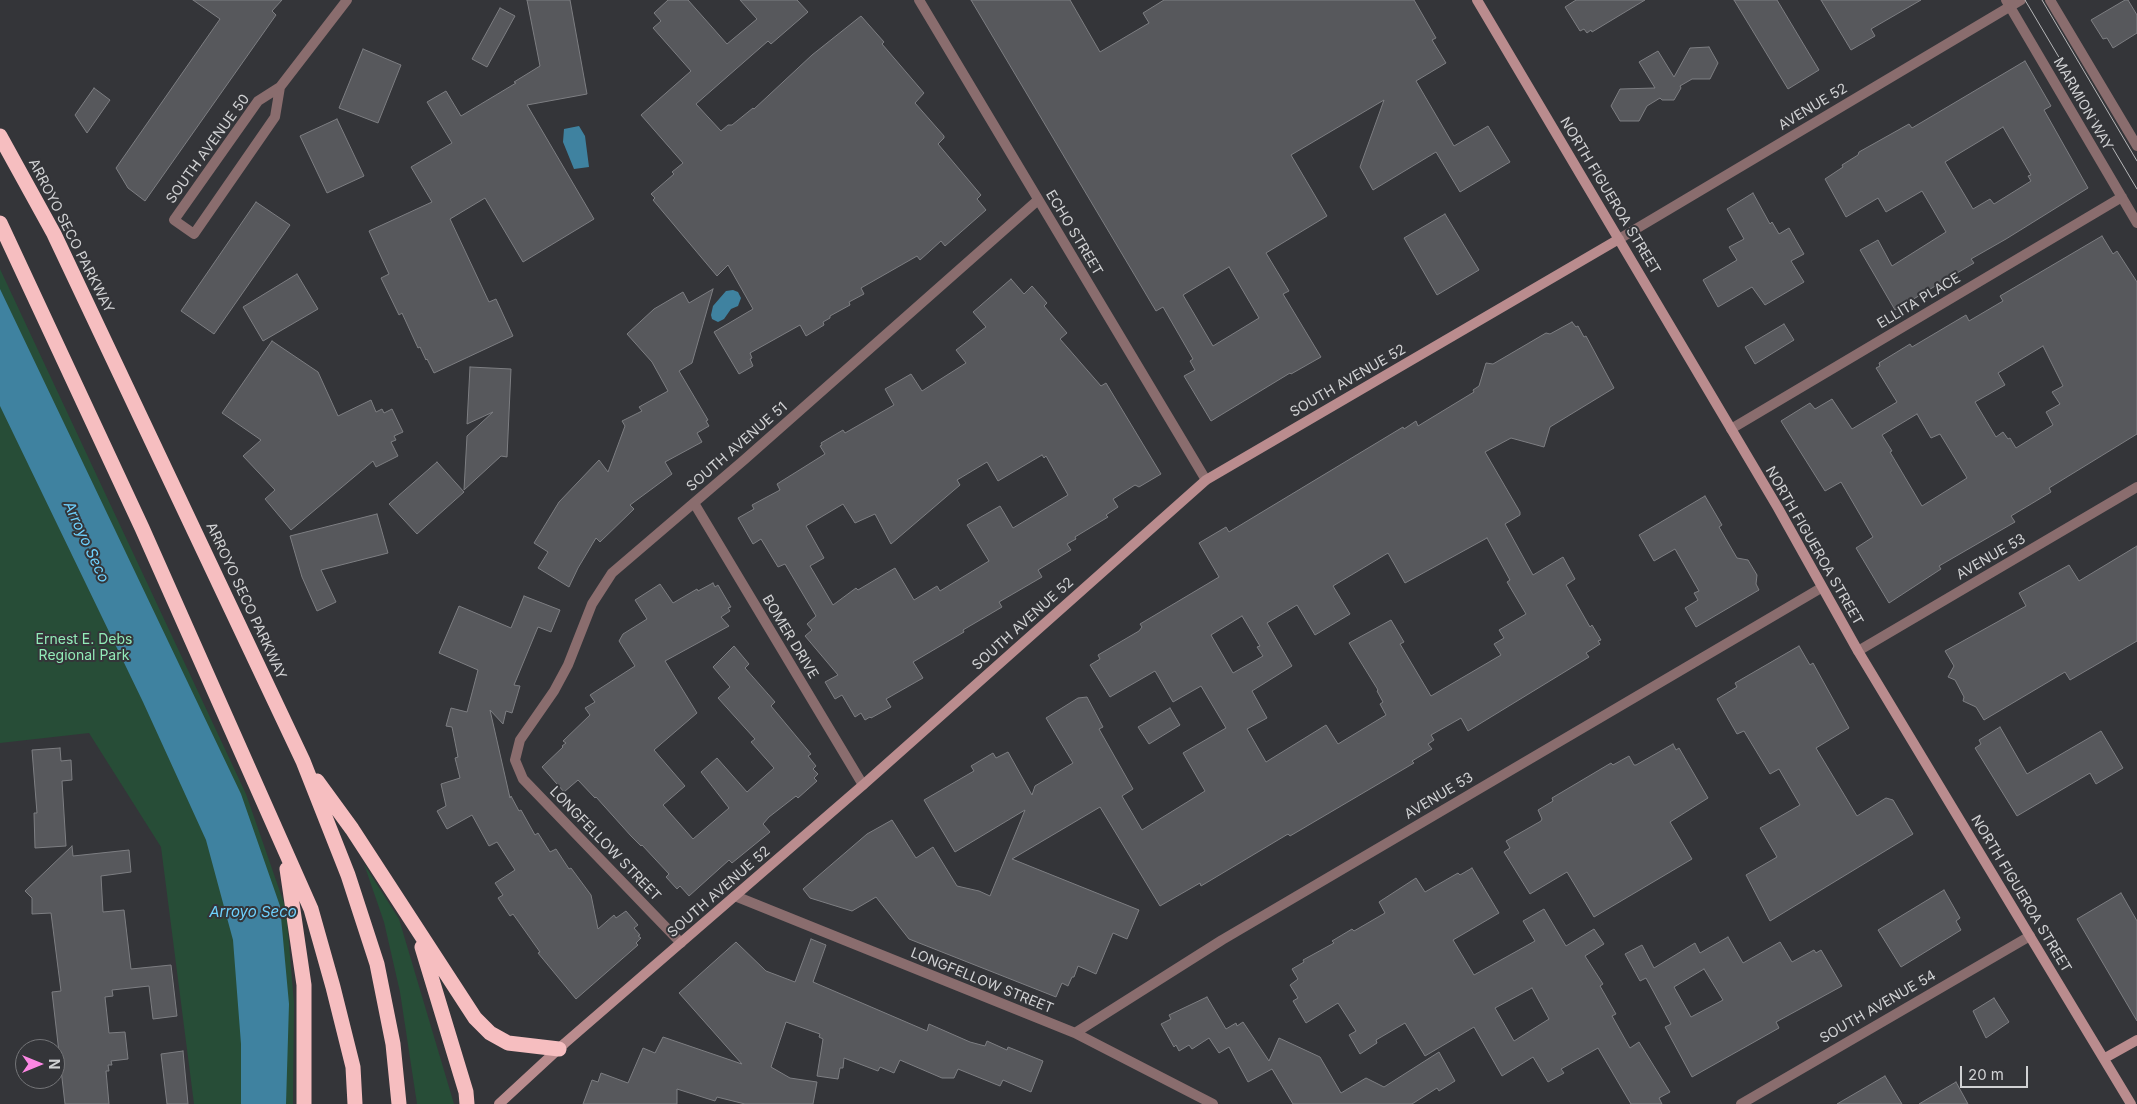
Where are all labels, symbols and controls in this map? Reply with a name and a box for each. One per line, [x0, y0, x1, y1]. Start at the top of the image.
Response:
street label: MARMION WAY [2050, 55, 2116, 153]
street label: AVENUE 52 [1776, 80, 1850, 134]
street label: SOUTH AVENUE 50 [163, 91, 253, 207]
street label: NORTH FIGUEROA STREET [1556, 114, 1664, 278]
street label: ARROYO SECO PARKWAY [25, 156, 117, 316]
street label: ECHO STREET [1042, 187, 1106, 279]
street label: ELLITA PLACE [1874, 270, 1964, 332]
street label: SOUTH AVENUE 52 [1287, 341, 1409, 421]
street label: SOUTH AVENUE 51 [683, 399, 791, 495]
street label: NORTH FIGUEROA STREET [1762, 464, 1866, 628]
water label: Arroyo Seco [59, 499, 113, 585]
street label: ARROYO SECO PARKWAY [202, 520, 290, 682]
street label: AVENUE 53 [1953, 530, 2029, 584]
street label: SOUTH AVENUE 52 [969, 574, 1077, 674]
street label: BOMER DRIVE [758, 592, 822, 682]
park label: Ernest E. Debs Regional Park [36, 632, 132, 664]
street label: AVENUE 53 [1402, 769, 1476, 823]
street label: LONGFELLOW STREET [546, 783, 664, 905]
street label: NORTH FIGUEROA STREET [1967, 812, 2075, 976]
street label: SOUTH AVENUE 52 [664, 843, 774, 941]
water label: Arroyo Seco [209, 903, 297, 921]
street label: LONGFELLOW STREET [908, 945, 1056, 1017]
street label: SOUTH AVENUE 54 [1817, 967, 1939, 1047]
north arrow [15, 1039, 65, 1089]
scale bar [1962, 1056, 2030, 1088]
text: N [46, 1059, 63, 1069]
text: 20 m [1968, 1065, 2004, 1084]

